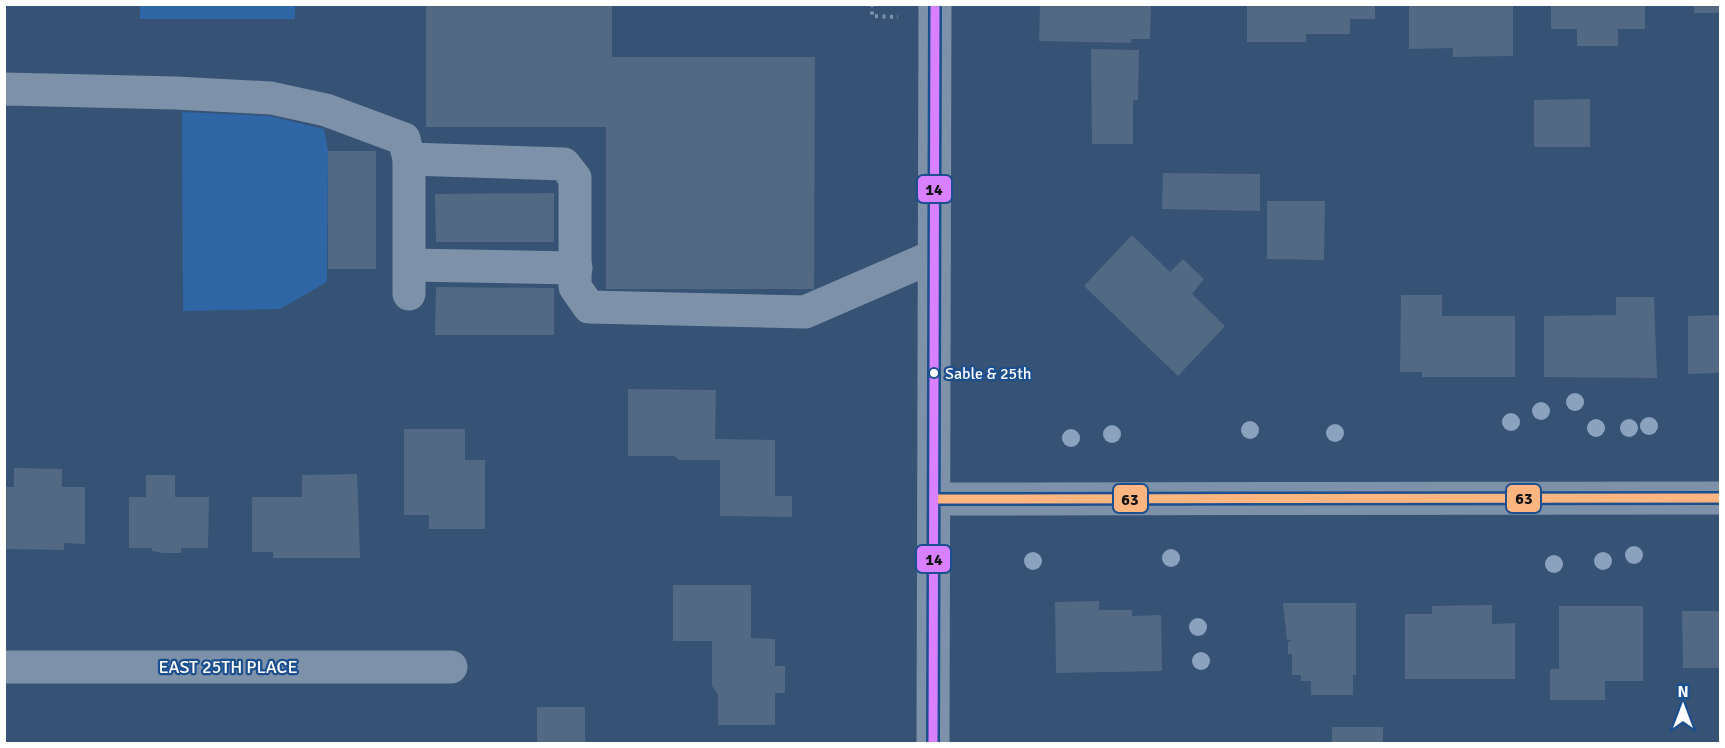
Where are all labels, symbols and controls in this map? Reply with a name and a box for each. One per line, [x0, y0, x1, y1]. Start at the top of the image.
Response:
line badge: 14 [917, 175, 952, 203]
text: 14 [925, 180, 943, 200]
place label: Sable & 25th [945, 364, 1032, 384]
marker: Sable & 25th [928, 367, 940, 379]
line badge: 63 [1113, 484, 1148, 513]
line badge: 63 [1506, 484, 1541, 513]
text: 63 [1515, 489, 1533, 509]
text: 63 [1121, 490, 1139, 510]
line badge: 14 [916, 545, 951, 573]
text: 14 [925, 550, 943, 570]
street label: EAST 25TH PLACE [158, 656, 298, 678]
north arrow [1653, 676, 1713, 736]
text: N [1677, 682, 1689, 702]

